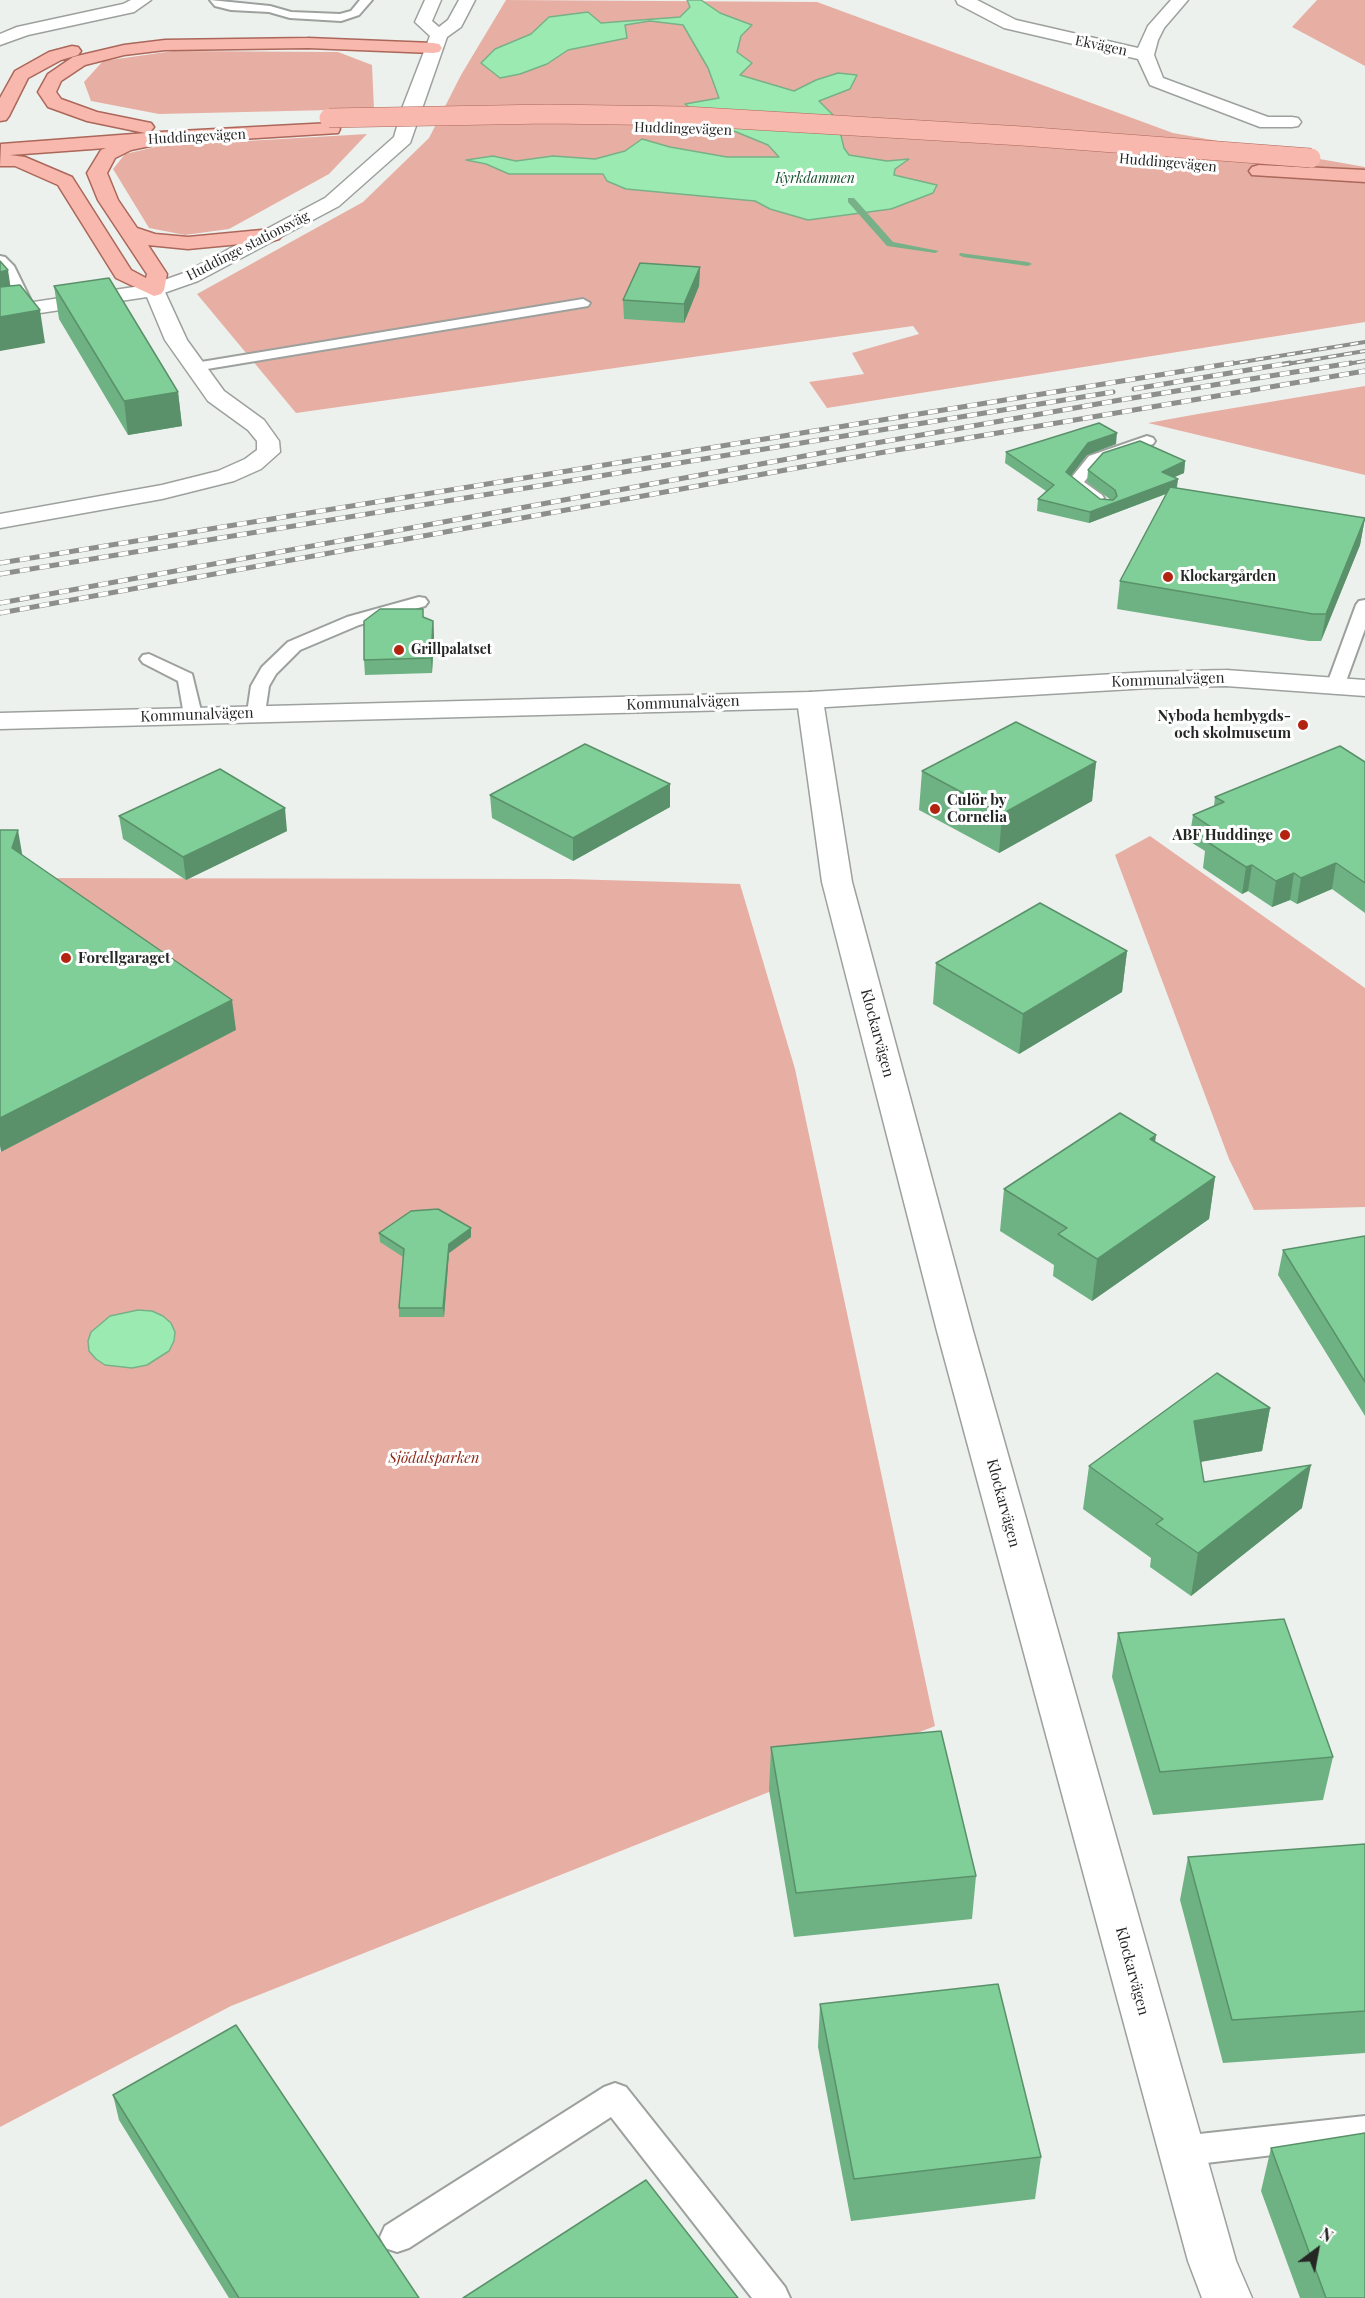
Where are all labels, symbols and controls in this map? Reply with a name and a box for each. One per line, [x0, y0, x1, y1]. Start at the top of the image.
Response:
street label: Ekvägen [1074, 32, 1128, 60]
street label: Huddingevägen [634, 119, 732, 139]
street label: Huddingevägen [148, 126, 246, 148]
street label: Huddingevägen [1119, 150, 1217, 176]
water label: Kyrkdammen [775, 171, 855, 187]
street label: Huddinge stationsväg [184, 208, 312, 284]
place label: Klockargården [1180, 569, 1276, 585]
marker: Klockargården [1161, 570, 1175, 584]
place label: Grillpalatset [411, 642, 492, 658]
marker: Grillpalatset [392, 643, 406, 657]
street label: Kommunalvägen [1111, 669, 1225, 691]
street label: Kommunalvägen [626, 692, 740, 714]
street label: Kommunalvägen [140, 704, 254, 726]
place label: Nyboda hembygds- och skolmuseum [1158, 707, 1291, 742]
marker: Nyboda hembygds- och skolmuseum [1296, 718, 1310, 732]
place label: Culör by Cornelia [947, 791, 1007, 826]
marker: Culör by Cornelia [928, 802, 942, 816]
place label: ABF Huddinge [1173, 826, 1273, 844]
marker: ABF Huddinge [1278, 828, 1292, 842]
place label: Forellgaraget [78, 949, 170, 967]
marker: Forellgaraget [59, 951, 73, 965]
street label: Klockarvägen [857, 987, 897, 1079]
park label: Sjödalsparken [389, 1449, 479, 1467]
street label: Klockarvägen [983, 1457, 1023, 1549]
street label: Klockarvägen [1112, 1925, 1152, 2017]
north arrow [1287, 2220, 1347, 2280]
text: N [1316, 2222, 1337, 2246]

